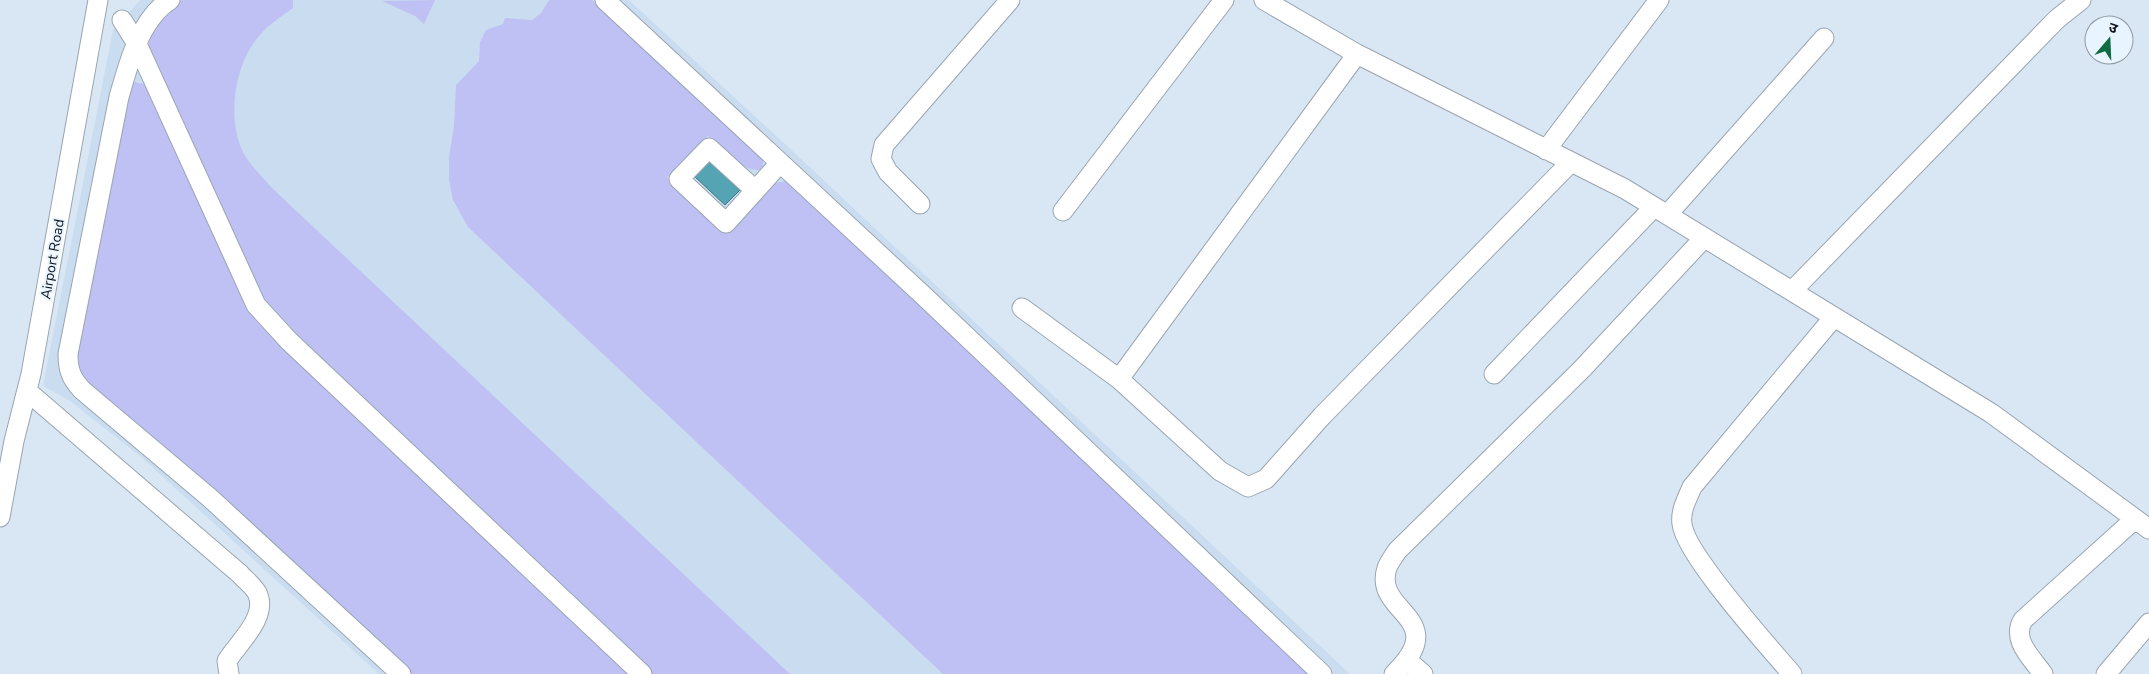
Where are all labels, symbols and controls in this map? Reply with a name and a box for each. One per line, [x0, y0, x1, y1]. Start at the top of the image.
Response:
north arrow [2084, 15, 2134, 65]
text: उ [2106, 18, 2121, 39]
street label: Airport Road [36, 218, 69, 301]

